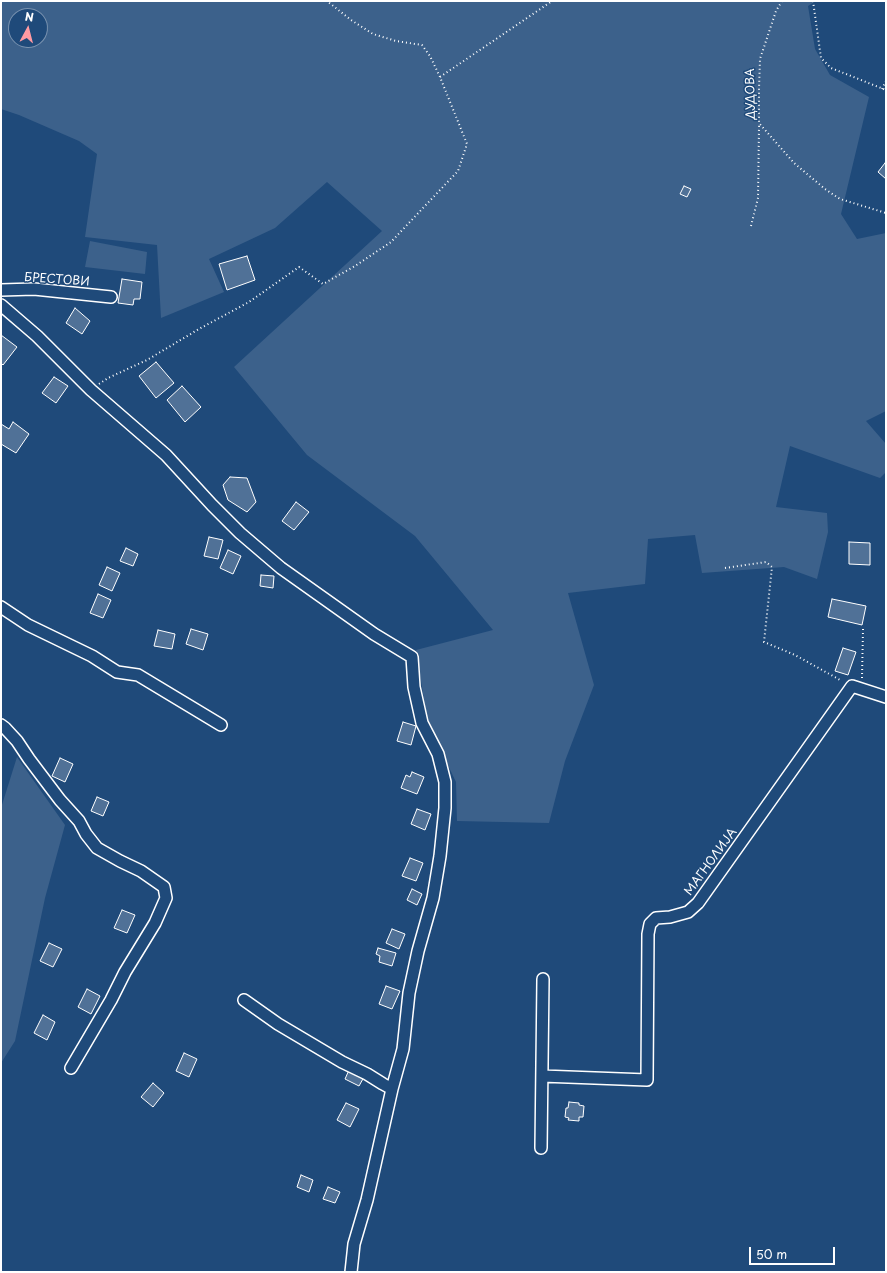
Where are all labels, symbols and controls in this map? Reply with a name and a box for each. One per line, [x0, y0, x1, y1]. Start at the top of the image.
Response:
north arrow [8, 8, 48, 48]
text: N [24, 8, 35, 26]
street label: ДУДОВА [743, 68, 759, 120]
street label: БРЕСТОВИ [24, 271, 90, 289]
street label: МАГНОЛИЈА [682, 826, 740, 898]
scale bar [751, 1239, 837, 1265]
text: 50 m [756, 1245, 787, 1263]

